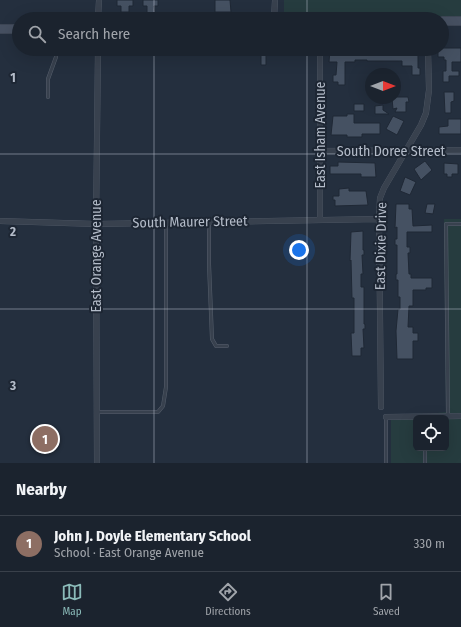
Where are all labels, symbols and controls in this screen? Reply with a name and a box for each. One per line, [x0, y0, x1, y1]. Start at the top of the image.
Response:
search box [12, 12, 449, 56]
icon: search [26, 23, 48, 45]
text: Search here [58, 25, 130, 43]
north arrow [365, 68, 401, 104]
text: 1 [10, 70, 16, 85]
street label: East Isham Avenue [312, 81, 329, 189]
street label: South Doree Street [337, 143, 446, 160]
street label: East Orange Avenue [88, 199, 105, 313]
street label: East Dixie Drive [372, 202, 390, 290]
street label: South Maurer Street [132, 212, 248, 232]
text: 2 [9, 224, 16, 239]
your location [289, 240, 309, 260]
text: 3 [9, 378, 16, 393]
map controls [413, 415, 449, 451]
button: locate [413, 415, 449, 451]
pin: 1 [32, 424, 58, 454]
text: Nearby [16, 479, 67, 500]
text: John J. Doyle Elementary School [54, 527, 251, 545]
text: 1 [26, 536, 32, 551]
text: 330 m [413, 536, 445, 551]
text: School · East Orange Avenue [54, 545, 204, 560]
tab: Map [61, 581, 83, 618]
tab: Directions [205, 581, 251, 618]
tab: Saved [373, 581, 400, 618]

